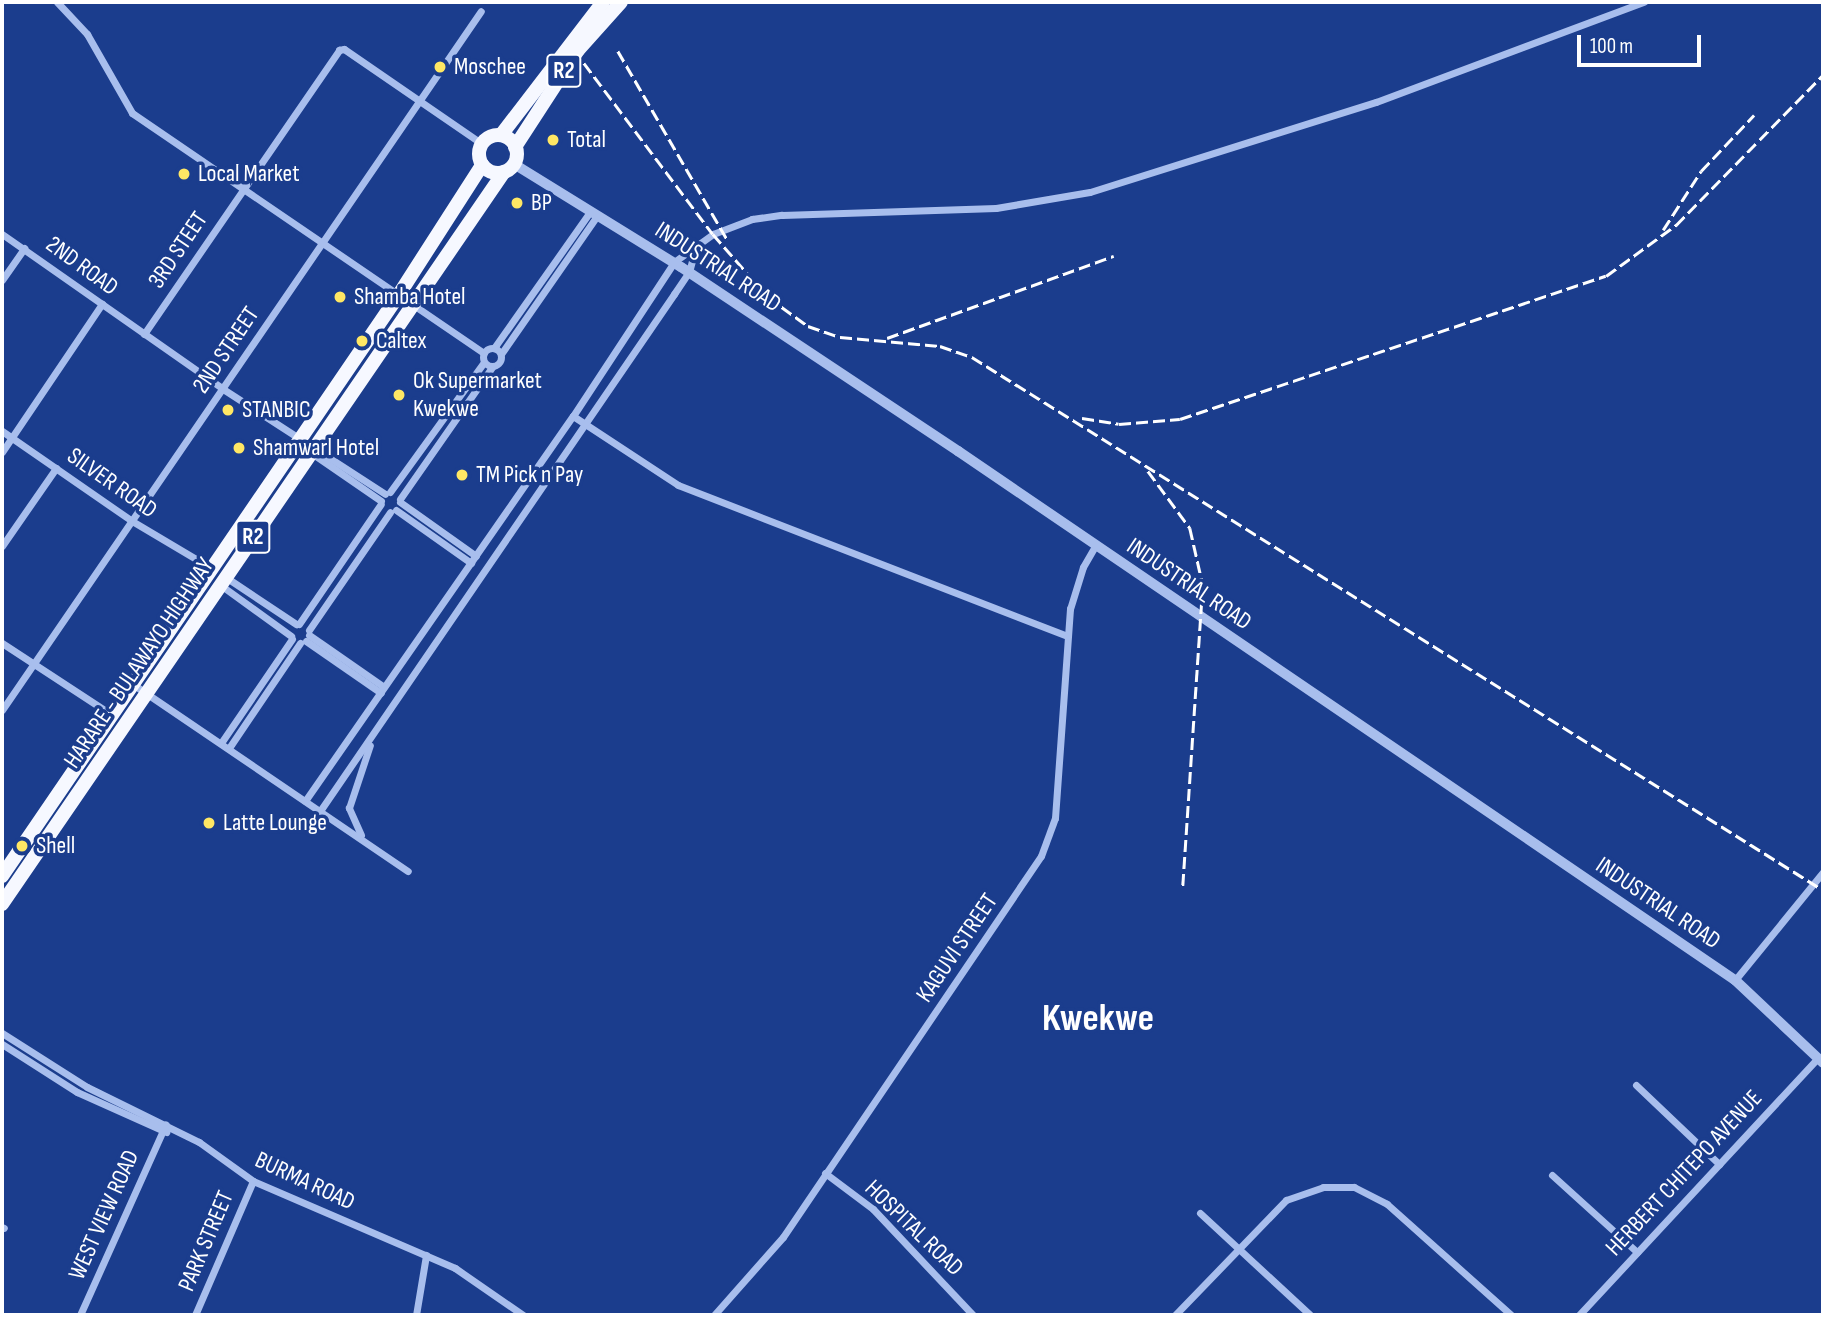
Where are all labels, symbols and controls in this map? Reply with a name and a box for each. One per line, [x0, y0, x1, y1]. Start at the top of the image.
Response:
scale bar [1580, 21, 1704, 65]
text: 100 m [1590, 34, 1633, 59]
road number: R2 [545, 52, 583, 90]
place label: Moschee [454, 53, 526, 81]
marker: Moschee [432, 59, 448, 75]
place label: Total [567, 126, 606, 154]
marker: Total [545, 132, 561, 148]
place label: Local Market [198, 160, 299, 188]
marker: Local Market [176, 166, 192, 182]
place label: BP [531, 189, 552, 217]
marker: BP [509, 195, 525, 211]
street label: 3RD STEET [142, 206, 214, 294]
street label: INDUSTRIAL ROAD [650, 216, 786, 318]
street label: 2ND ROAD [40, 230, 124, 302]
place label: Shamba Hotel [354, 283, 466, 311]
marker: Shamba Hotel [332, 289, 348, 305]
street label: 2ND STREET [187, 301, 265, 399]
place label: Caltex [376, 327, 427, 355]
marker: Caltex [354, 333, 370, 349]
place label: Ok Supermarket Kwekwe [413, 367, 542, 423]
marker: Ok Supermarket Kwekwe [391, 387, 407, 403]
place label: STANBIC [242, 396, 311, 424]
marker: STANBIC [220, 402, 236, 418]
place label: Shamwarl Hotel [253, 434, 379, 462]
marker: Shamwarl Hotel [231, 440, 247, 456]
street label: SILVER ROAD [62, 442, 162, 524]
place label: TM Pick n Pay [476, 461, 583, 489]
marker: TM Pick n Pay [454, 467, 470, 483]
road number: R2 [234, 517, 272, 556]
street label: INDUSTRIAL ROAD [1121, 532, 1257, 636]
street label: HARARE - BULAWAYO HIGHWAY [58, 552, 220, 774]
place label: Latte Lounge [223, 809, 327, 837]
marker: Latte Lounge [201, 815, 217, 831]
place label: Shell [36, 832, 75, 860]
marker: Shell [14, 838, 30, 854]
street label: INDUSTRIAL ROAD [1590, 851, 1726, 955]
street label: KAGUVI STREET [910, 888, 1004, 1008]
district label: Kwekwe [1042, 996, 1154, 1042]
street label: HERBERT CHITEPO AVENUE [1600, 1084, 1768, 1262]
street label: BURMA ROAD [251, 1145, 359, 1217]
street label: WEST VIEW ROAD [63, 1146, 145, 1284]
street label: HOSPITAL ROAD [859, 1174, 969, 1282]
street label: PARK STREET [172, 1187, 240, 1295]

